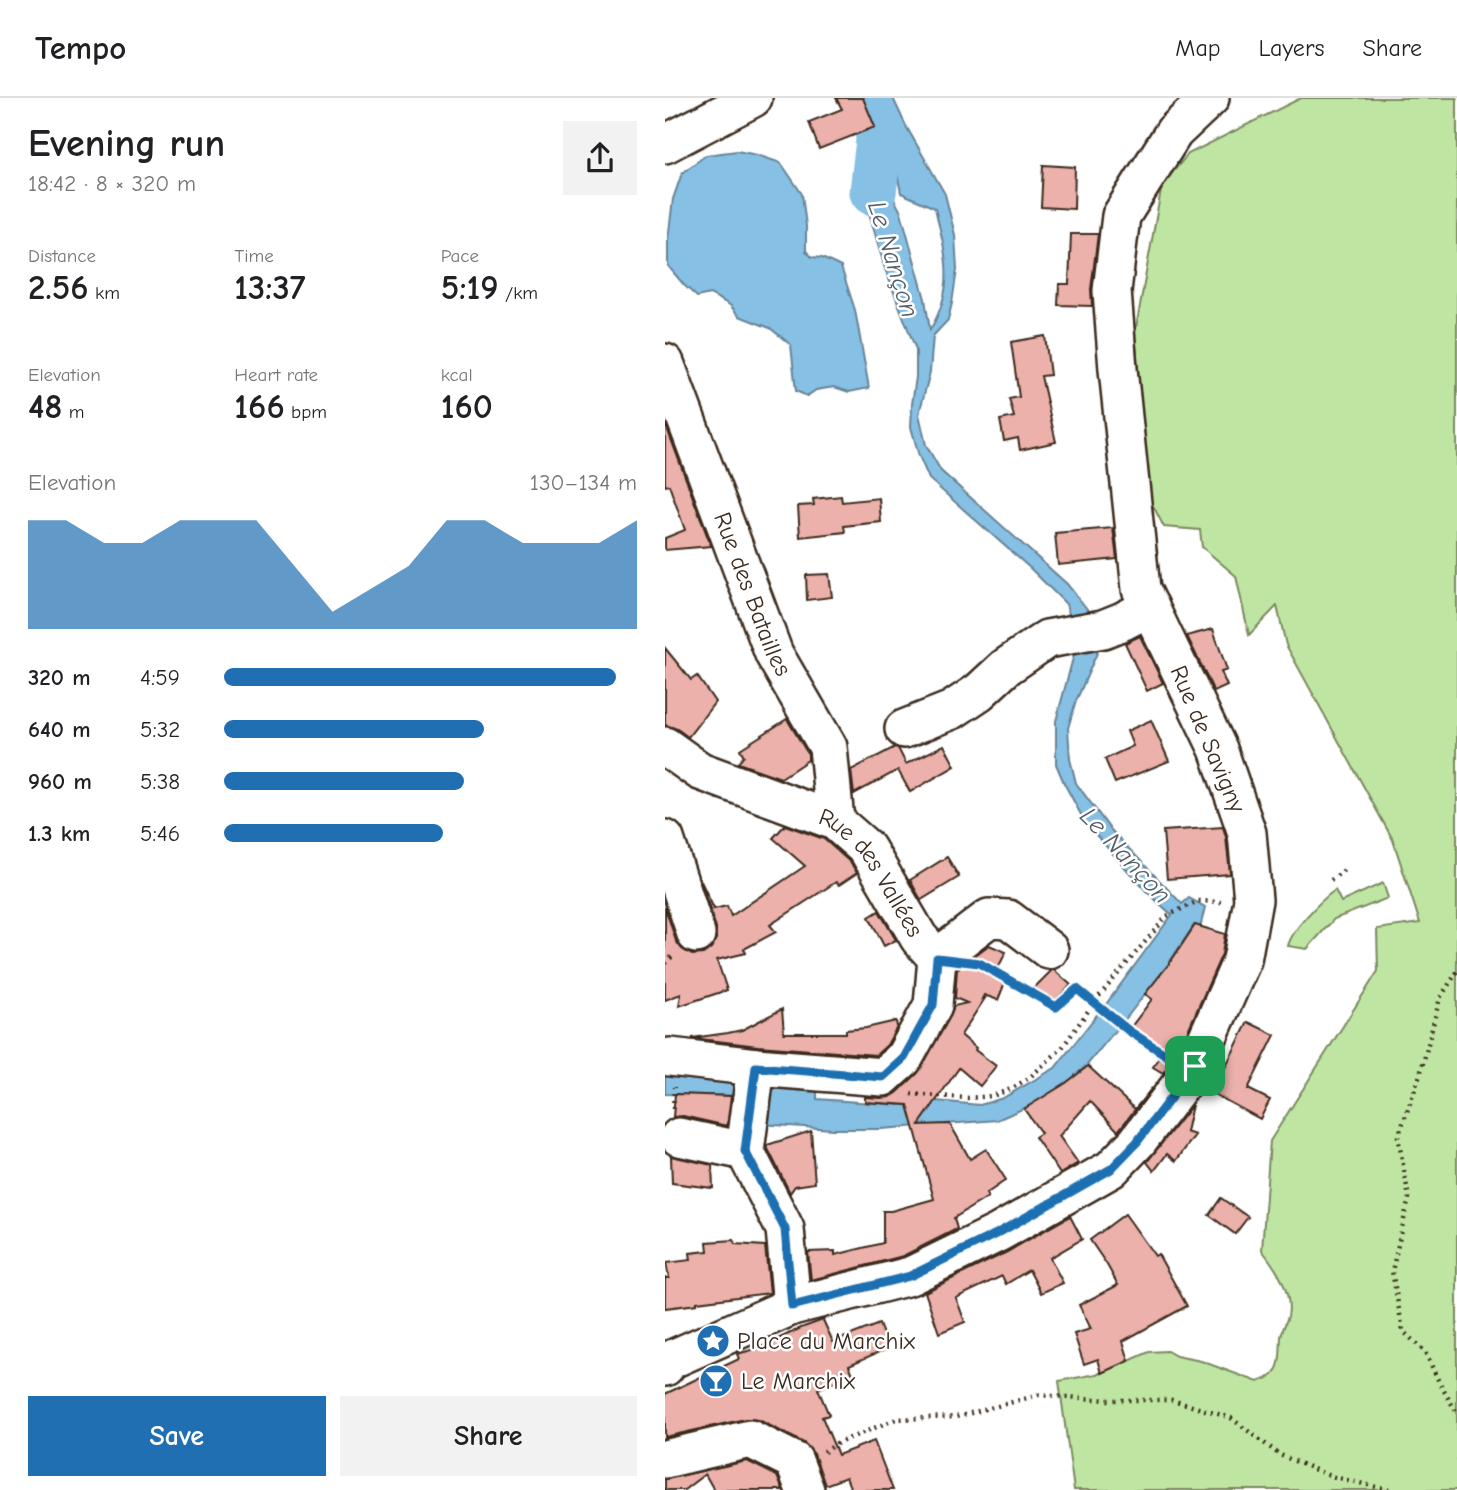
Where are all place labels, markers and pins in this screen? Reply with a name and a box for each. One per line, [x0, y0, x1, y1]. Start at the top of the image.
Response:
pin [1165, 1036, 1225, 1096]
place icon: Place du Marchix [694, 1322, 732, 1360]
place label: Place du Marchix [737, 1327, 916, 1355]
bar icon: Le Marchix [697, 1362, 735, 1400]
place label: Le Marchix [741, 1367, 856, 1395]

